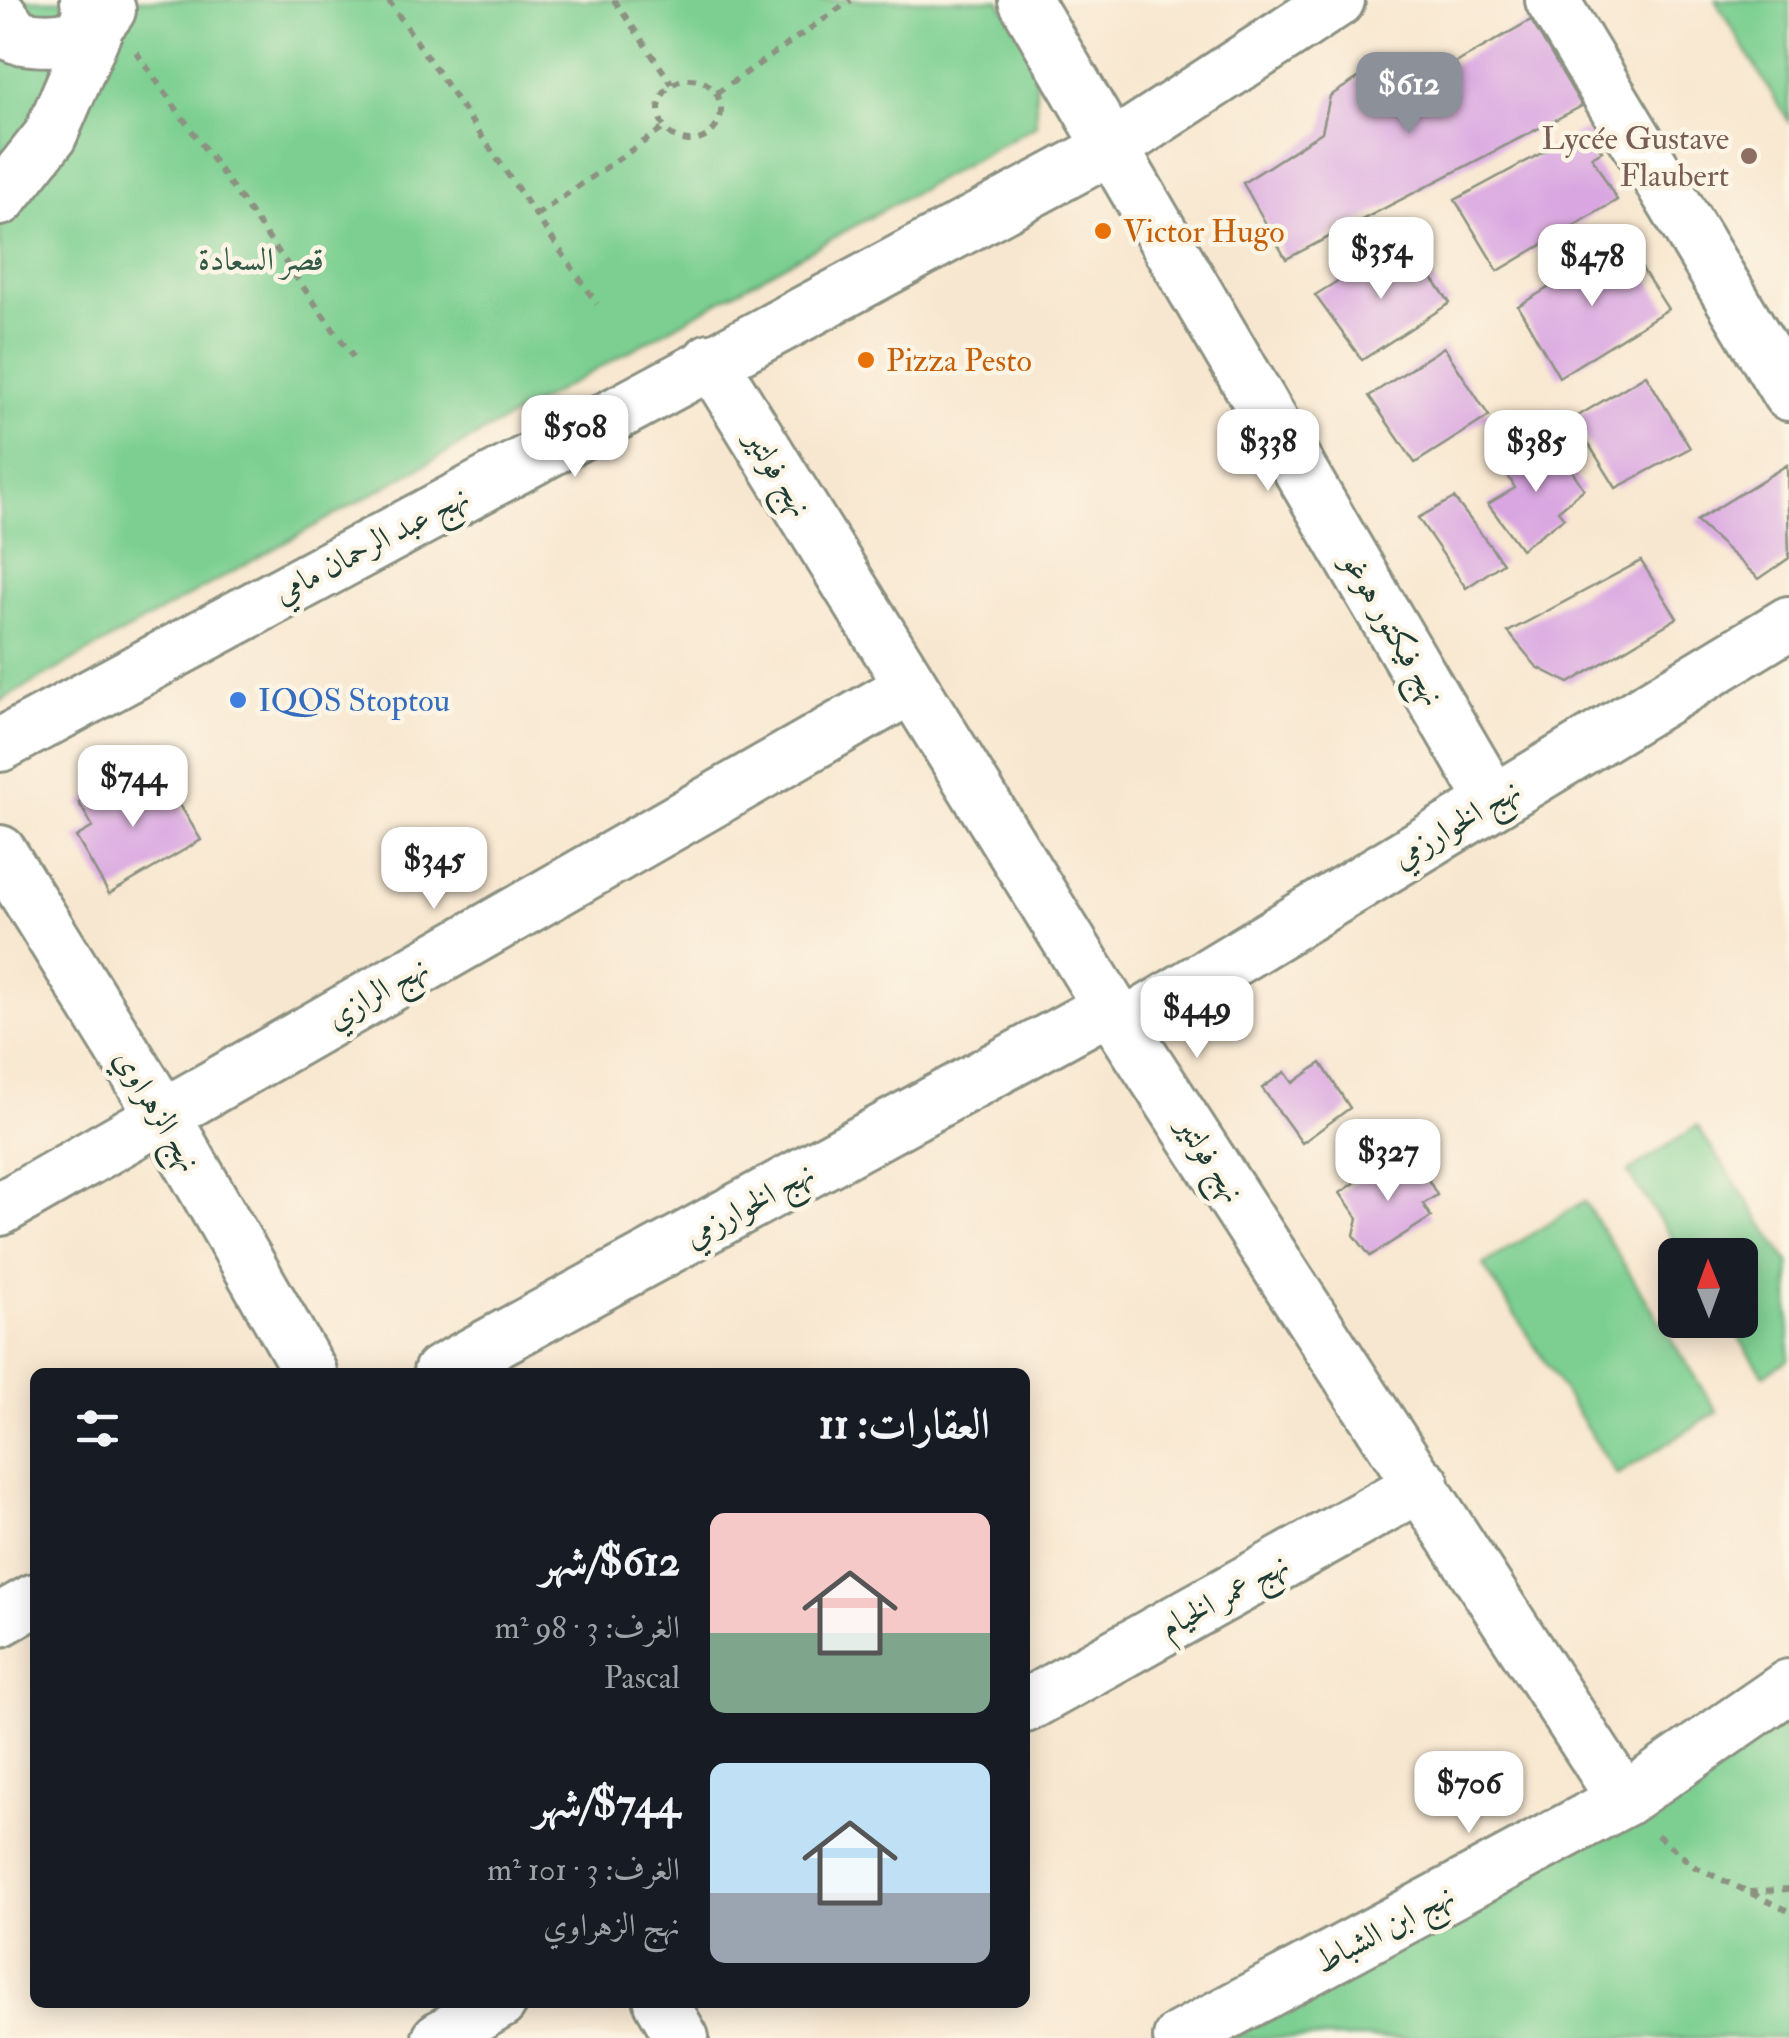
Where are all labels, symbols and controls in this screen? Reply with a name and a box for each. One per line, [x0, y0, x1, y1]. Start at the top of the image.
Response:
pin: $612 [1350, 52, 1468, 137]
text: $612 [1378, 64, 1440, 104]
place label: Lycée Gustave Flaubert [1541, 119, 1729, 196]
marker: Lycée Gustave Flaubert [1738, 145, 1760, 167]
place label: Victor Hugo [1123, 212, 1285, 252]
pin: $354 [1322, 217, 1440, 302]
marker: Victor Hugo [1092, 220, 1114, 242]
pin: $478 [1533, 224, 1651, 309]
text: $354 [1351, 229, 1411, 269]
text: $478 [1560, 236, 1624, 276]
park label: قصر السعادة [198, 240, 324, 280]
place label: Pizza Pesto [886, 341, 1032, 381]
marker: Pizza Pesto [855, 349, 877, 371]
pin: $508 [516, 395, 634, 480]
text: $508 [543, 407, 607, 447]
pin: $338 [1209, 409, 1327, 494]
pin: $385 [1477, 410, 1595, 495]
street label: نهج فولتير [728, 420, 820, 528]
text: $338 [1239, 421, 1297, 461]
text: $385 [1506, 422, 1566, 462]
street label: نهج عبد الرحمان مامي [267, 477, 479, 619]
street label: نهج فيكتور هوغو [1326, 543, 1453, 717]
place label: IQOS Stoptou [258, 681, 450, 721]
marker: IQOS Stoptou [227, 689, 249, 711]
pin: $744 [74, 745, 192, 830]
text: $744 [100, 757, 166, 797]
street label: نهج الخوارزمي [1385, 770, 1531, 884]
pin: $345 [375, 827, 493, 912]
text: $345 [403, 839, 465, 879]
street label: نهج الرازي [319, 948, 439, 1044]
pin: $449 [1138, 976, 1256, 1061]
text: $449 [1162, 988, 1232, 1028]
street label: نهج الزهراوي [99, 1041, 210, 1183]
street label: نهج فولتير [1160, 1106, 1253, 1214]
pin: $327 [1329, 1119, 1447, 1204]
text: $327 [1357, 1131, 1419, 1171]
street label: نهج الخوارزمي [678, 1153, 825, 1263]
north arrow [1658, 1238, 1758, 1338]
map controls [1658, 1238, 1758, 1338]
text: العقارات: 11 [819, 1399, 990, 1451]
icon: filters [70, 1401, 125, 1456]
text: $612/شهر [540, 1536, 680, 1588]
street label: نهج عمر الخيام [1153, 1544, 1299, 1654]
icon: home [790, 1553, 910, 1673]
text: الغرف: 3 · 98 m² [495, 1608, 680, 1648]
text: Pascal [604, 1658, 680, 1698]
pin: $706 [1410, 1751, 1528, 1836]
text: $706 [1436, 1763, 1502, 1803]
text: $744/شهر [534, 1778, 680, 1830]
icon: home [790, 1803, 910, 1923]
text: الغرف: 3 · 101 m² [487, 1850, 680, 1890]
street label: نهج ابن الشباط [1308, 1875, 1465, 1989]
text: نهج الزهراوي [543, 1906, 680, 1946]

